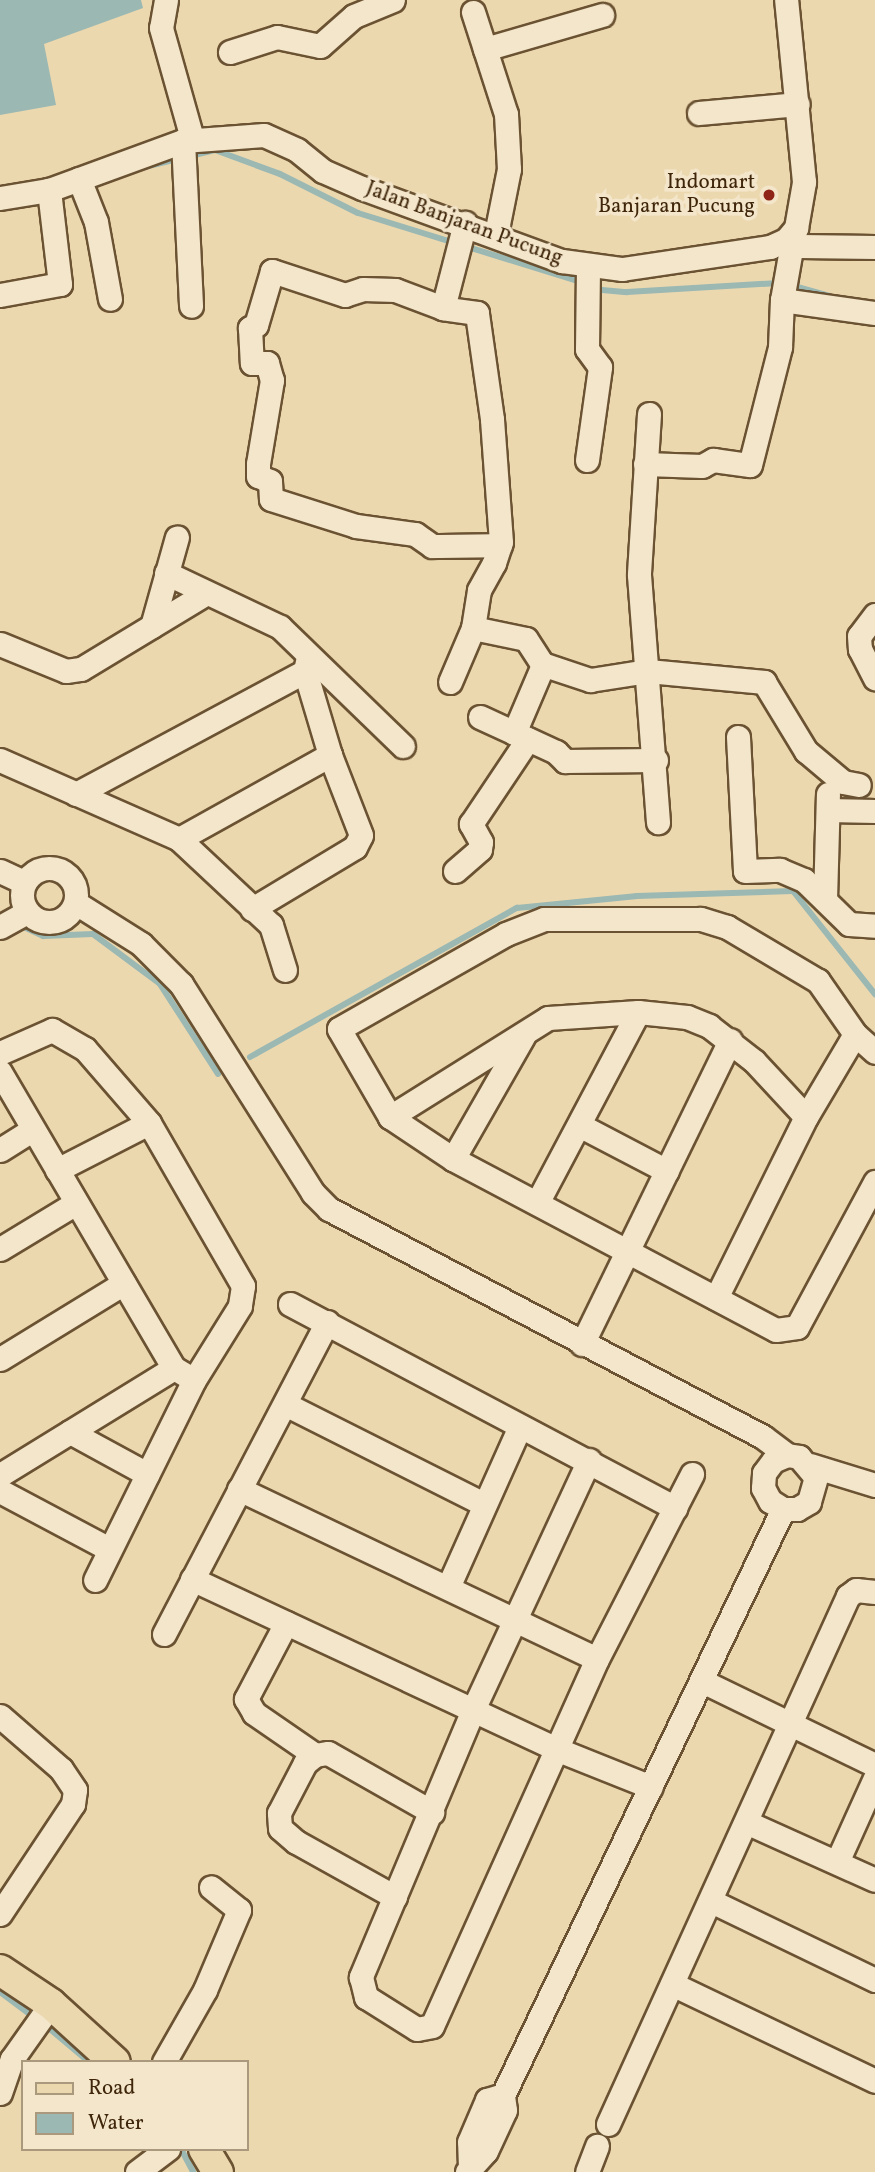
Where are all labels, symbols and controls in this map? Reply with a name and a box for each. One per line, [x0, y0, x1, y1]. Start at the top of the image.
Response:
place label: Indomart Banjaran Pucung [598, 170, 755, 220]
street label: Jalan Banjaran Pucung [362, 177, 566, 271]
marker: Indomart Banjaran Pucung [761, 187, 777, 203]
legend [21, 2060, 248, 2151]
text: Road [88, 2074, 135, 2103]
text: Water [88, 2109, 144, 2138]

